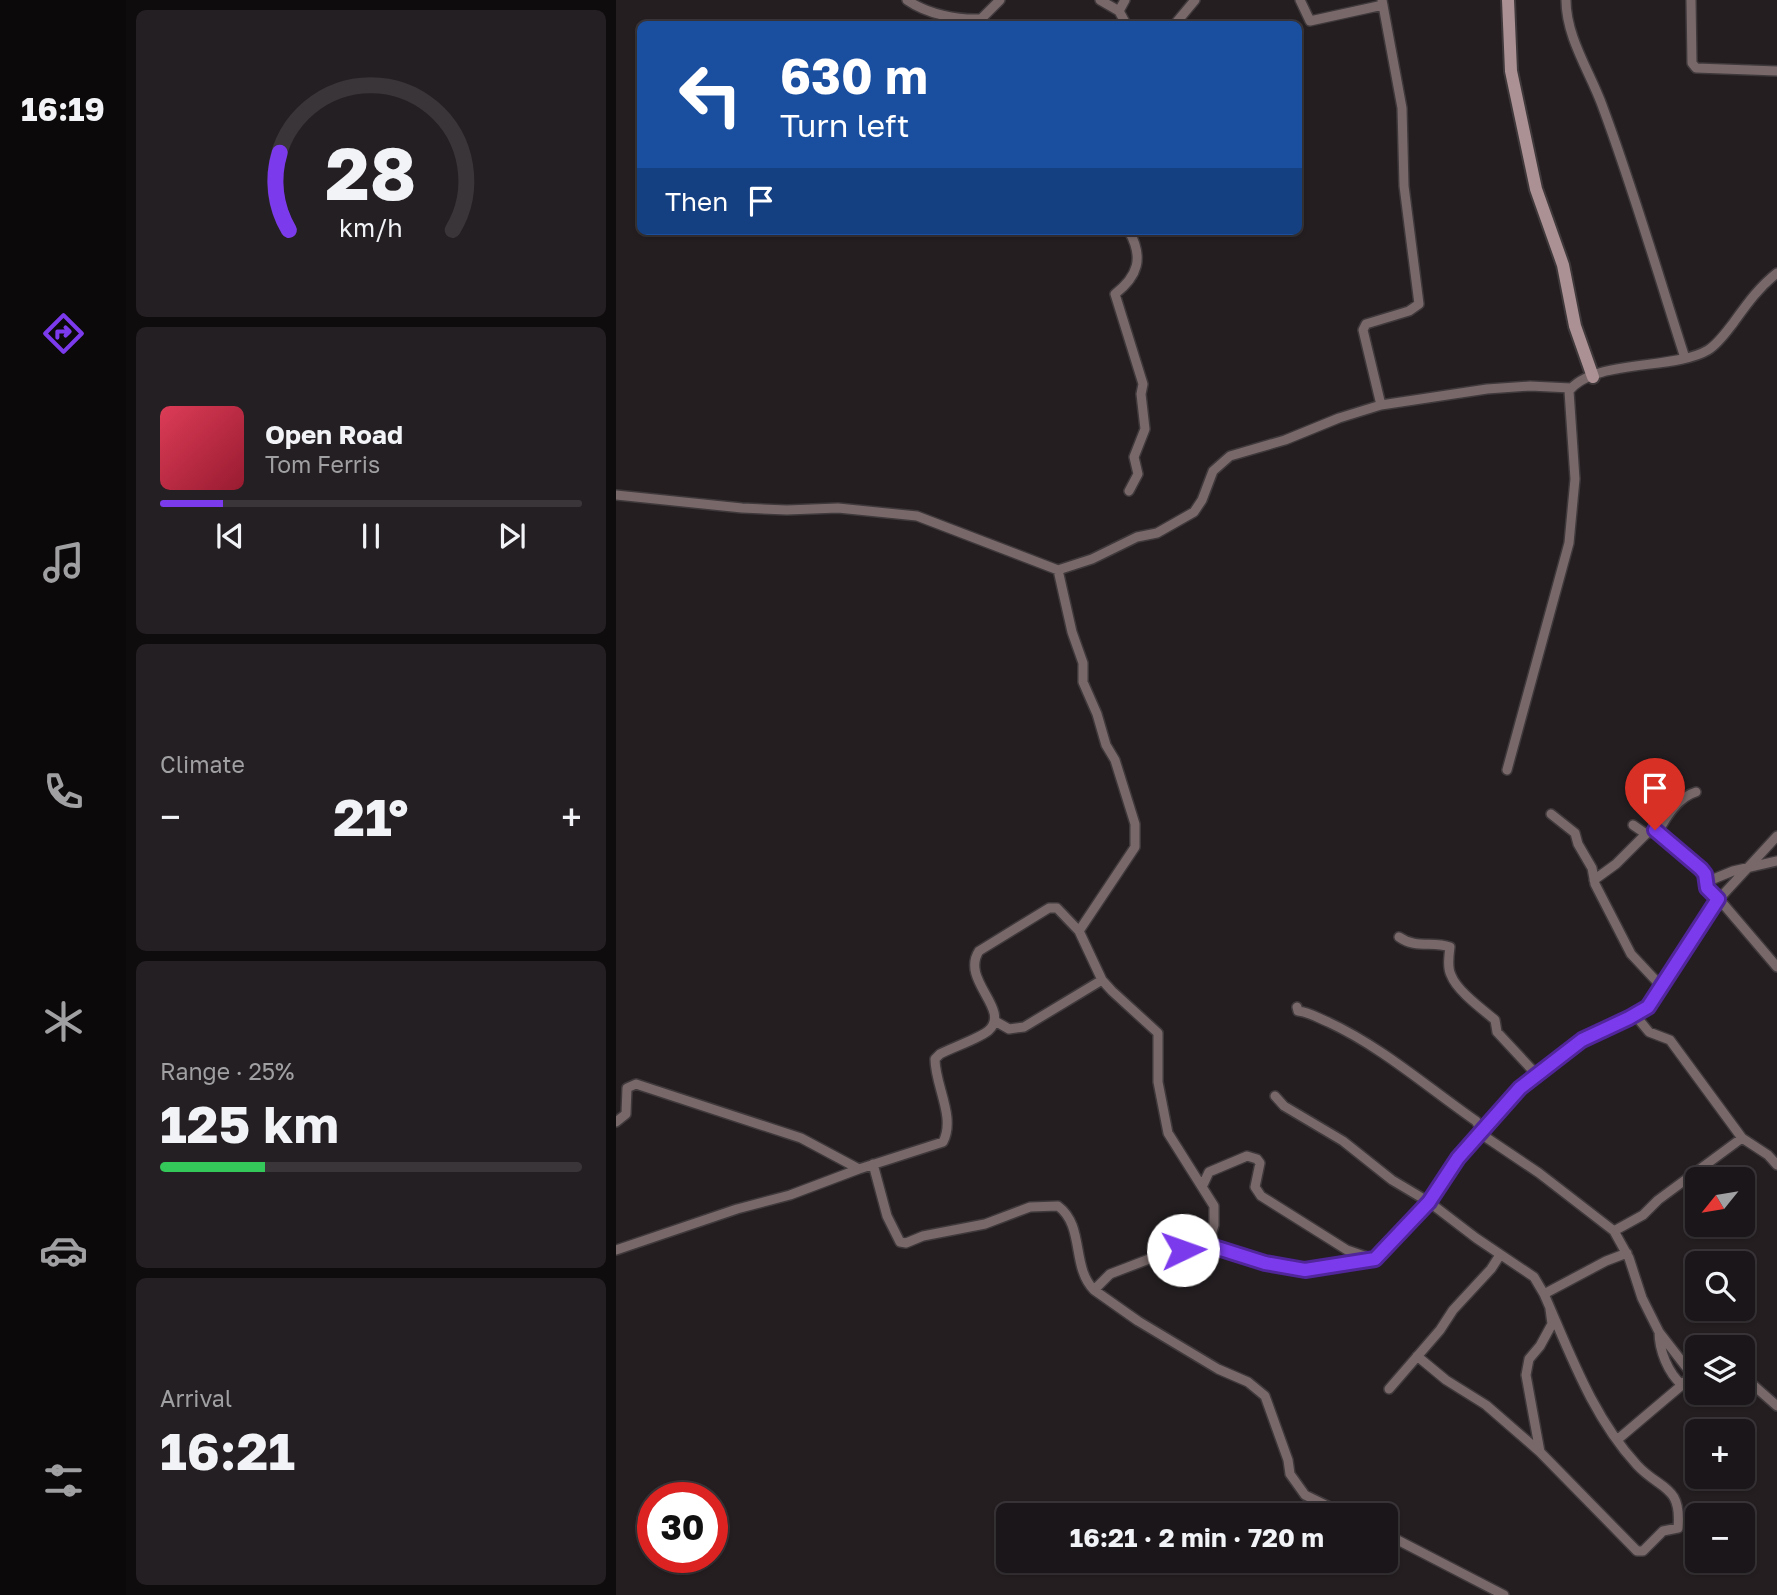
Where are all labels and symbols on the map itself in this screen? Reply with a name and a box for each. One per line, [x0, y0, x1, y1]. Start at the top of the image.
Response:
pin [1625, 758, 1685, 830]
north arrow [1685, 1167, 1755, 1237]
position arrow [1146, 1213, 1220, 1287]
speed limit sign: 30 [637, 1482, 728, 1573]

